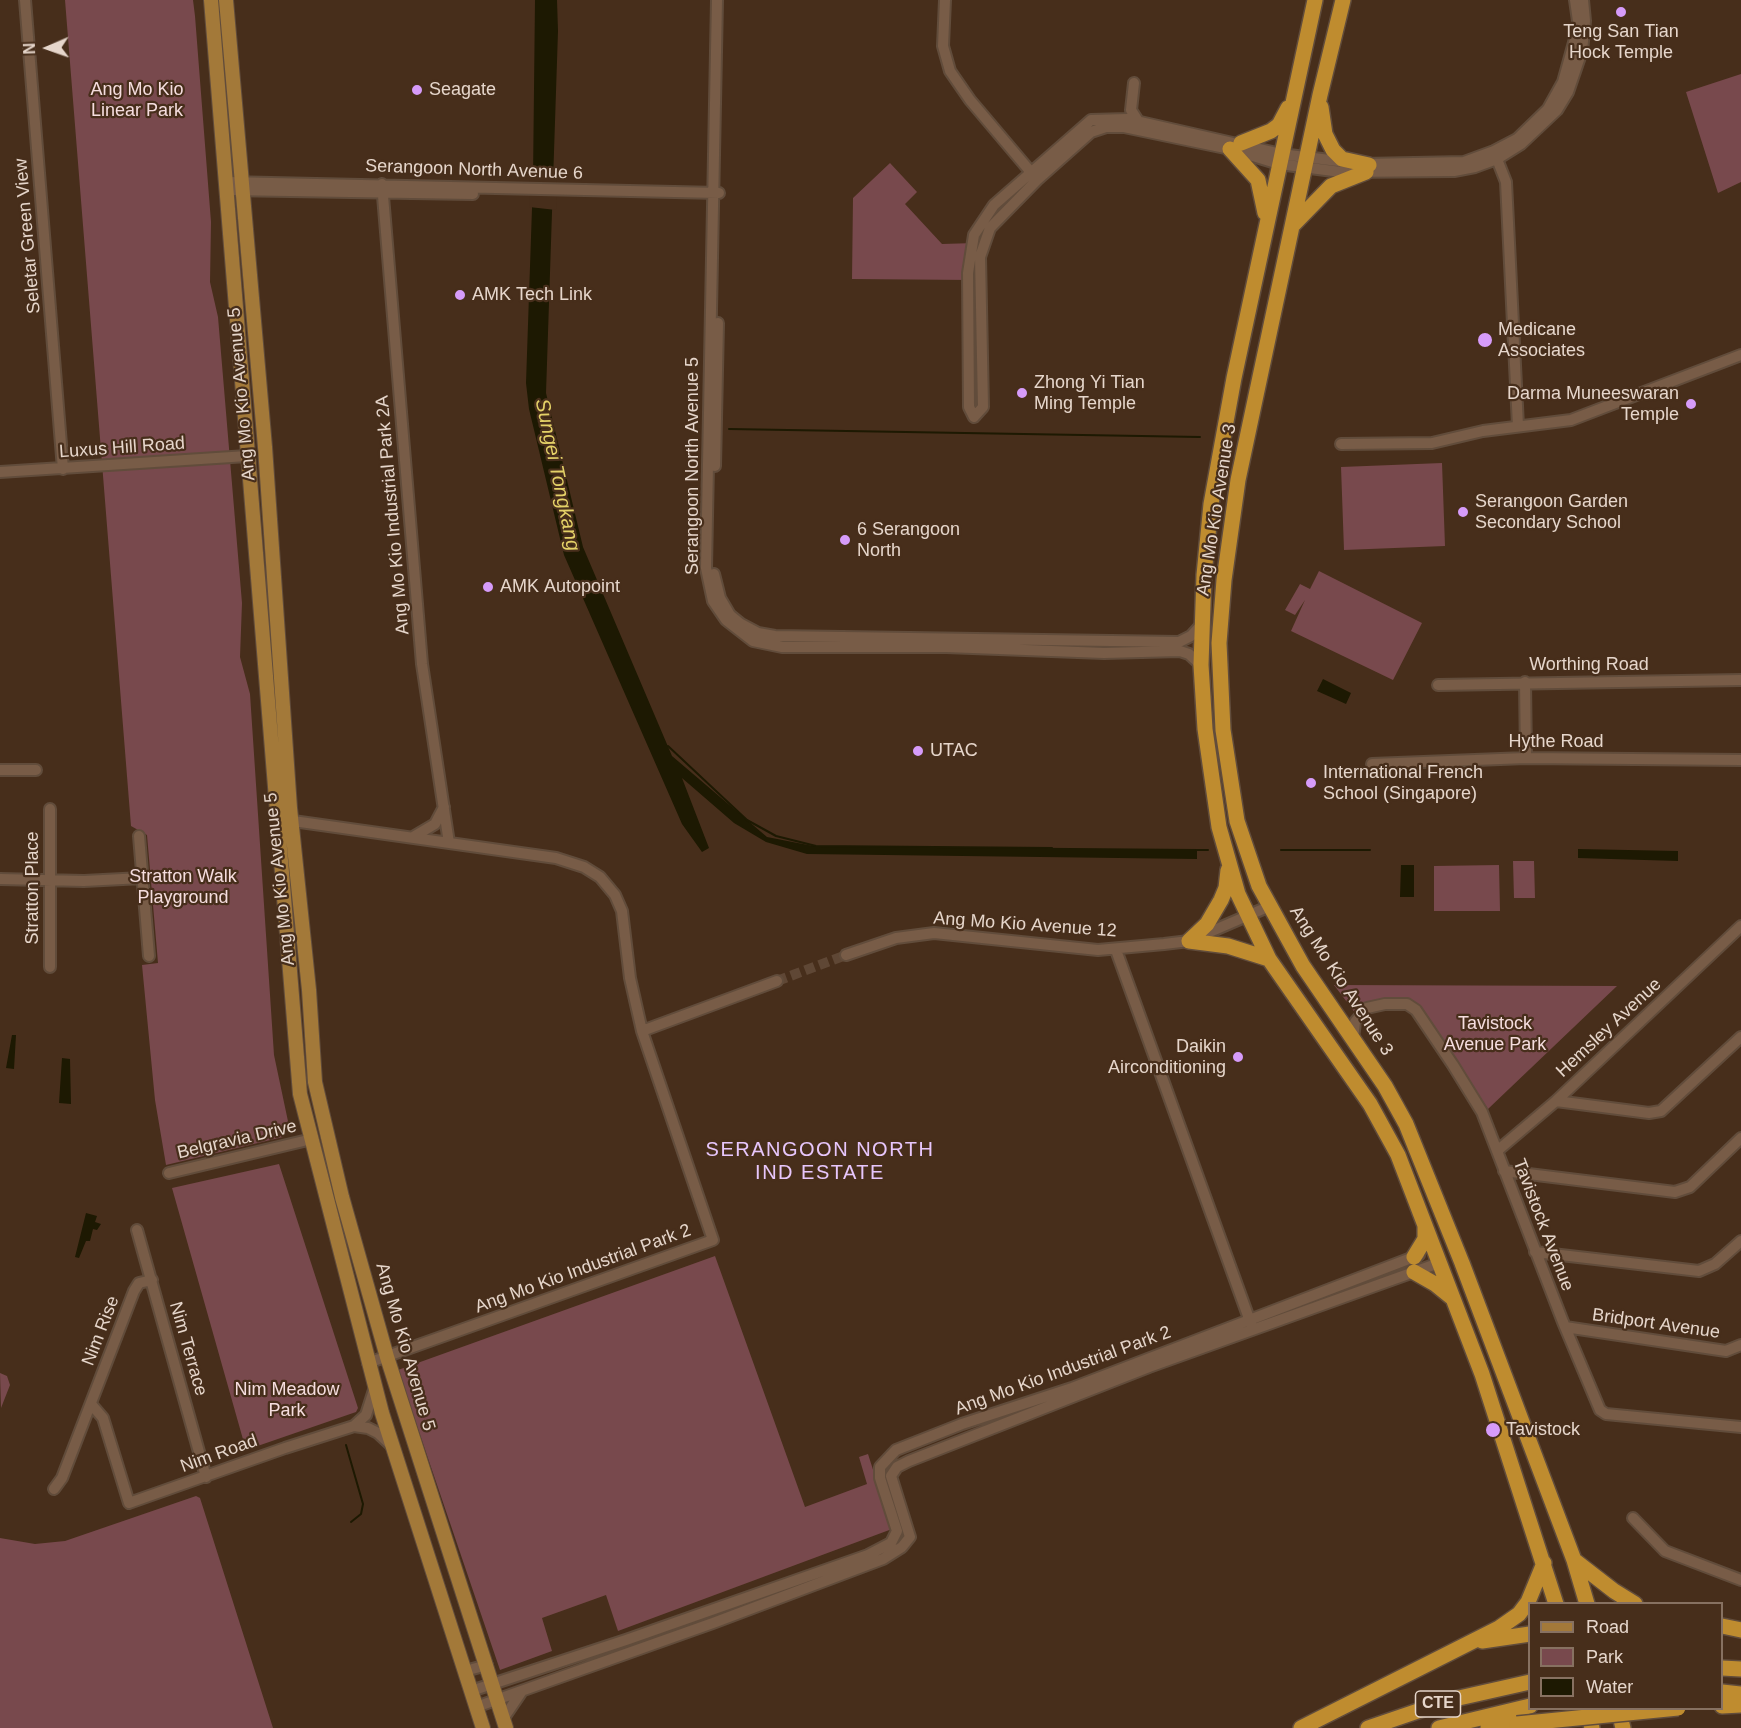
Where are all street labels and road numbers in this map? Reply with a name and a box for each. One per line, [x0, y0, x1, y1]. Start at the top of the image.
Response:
street label: Serangoon North Avenue 6 [365, 155, 583, 185]
street label: Seletar Green View [10, 157, 46, 315]
street label: Ang Mo Kio Avenue 5 [224, 306, 260, 482]
street label: Serangoon North Avenue 5 [682, 357, 704, 575]
street label: Ang Mo Kio Industrial Park 2A [372, 394, 414, 636]
street label: Ang Mo Kio Avenue 3 [1193, 422, 1241, 598]
street label: Luxus Hill Road [58, 433, 186, 463]
street label: Worthing Road [1529, 654, 1649, 676]
street label: Hythe Road [1508, 731, 1604, 753]
street label: Ang Mo Kio Avenue 5 [260, 791, 300, 967]
street label: Stratton Place [22, 831, 44, 945]
street label: Ang Mo Kio Avenue 3 [1285, 902, 1397, 1060]
street label: Ang Mo Kio Avenue 12 [933, 908, 1117, 942]
street label: Hemsley Avenue [1552, 974, 1666, 1082]
street label: Belgravia Drive [175, 1116, 299, 1164]
street label: Tavistock Avenue [1508, 1156, 1578, 1294]
street label: Ang Mo Kio Industrial Park 2 [472, 1220, 694, 1318]
street label: Ang Mo Kio Avenue 5 [371, 1260, 439, 1434]
street label: Nim Rise [78, 1293, 124, 1369]
street label: Nim Terrace [164, 1299, 212, 1399]
street label: Bridport Avenue [1591, 1304, 1721, 1344]
street label: Ang Mo Kio Industrial Park 2 [952, 1322, 1174, 1420]
street label: Nim Road [178, 1430, 260, 1478]
road number: CTE [1416, 1691, 1460, 1717]

